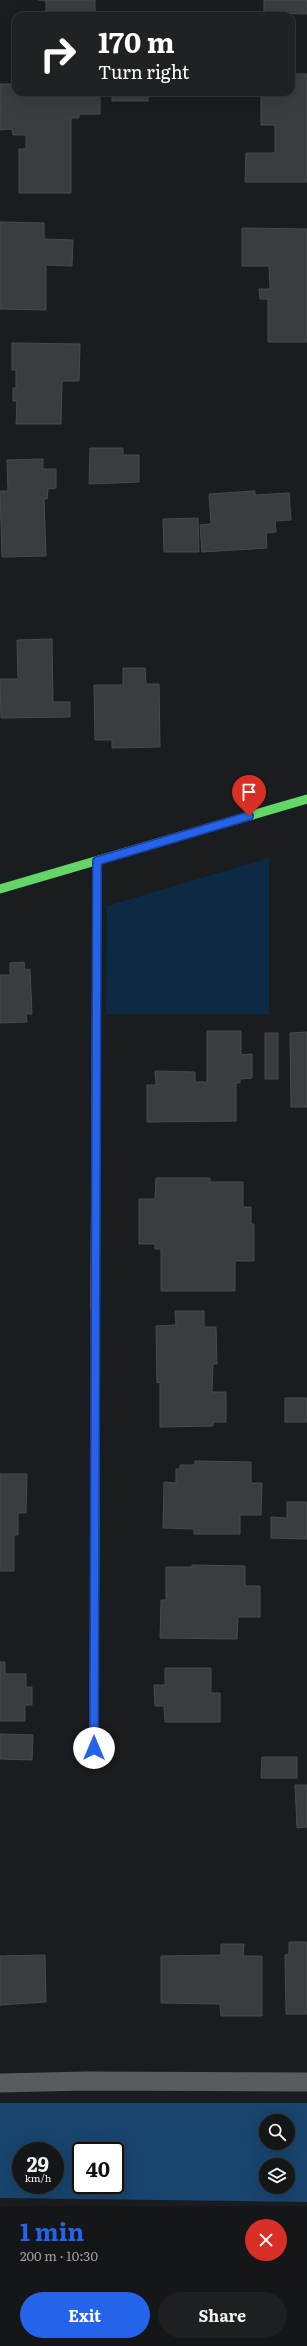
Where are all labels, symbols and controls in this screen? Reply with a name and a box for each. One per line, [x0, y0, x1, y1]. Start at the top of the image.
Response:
text: 170 m [98, 20, 175, 62]
icon: right [32, 28, 84, 80]
text: Turn right [98, 58, 189, 85]
pin [232, 775, 266, 816]
icon: arrive [238, 781, 260, 803]
position arrow [73, 1727, 115, 1769]
map controls [259, 2114, 295, 2194]
button: search [259, 2114, 295, 2150]
speed limit sign: 40 [72, 2142, 124, 2194]
text: 29 [27, 2148, 49, 2178]
button: layers [259, 2158, 295, 2194]
text: km/h [25, 2170, 51, 2185]
text: 1 min [20, 2213, 84, 2248]
button: close [245, 2219, 287, 2261]
text: 200 m · 10:30 [20, 2246, 98, 2265]
button: Exit [20, 2292, 150, 2338]
button: Share [158, 2292, 287, 2338]

